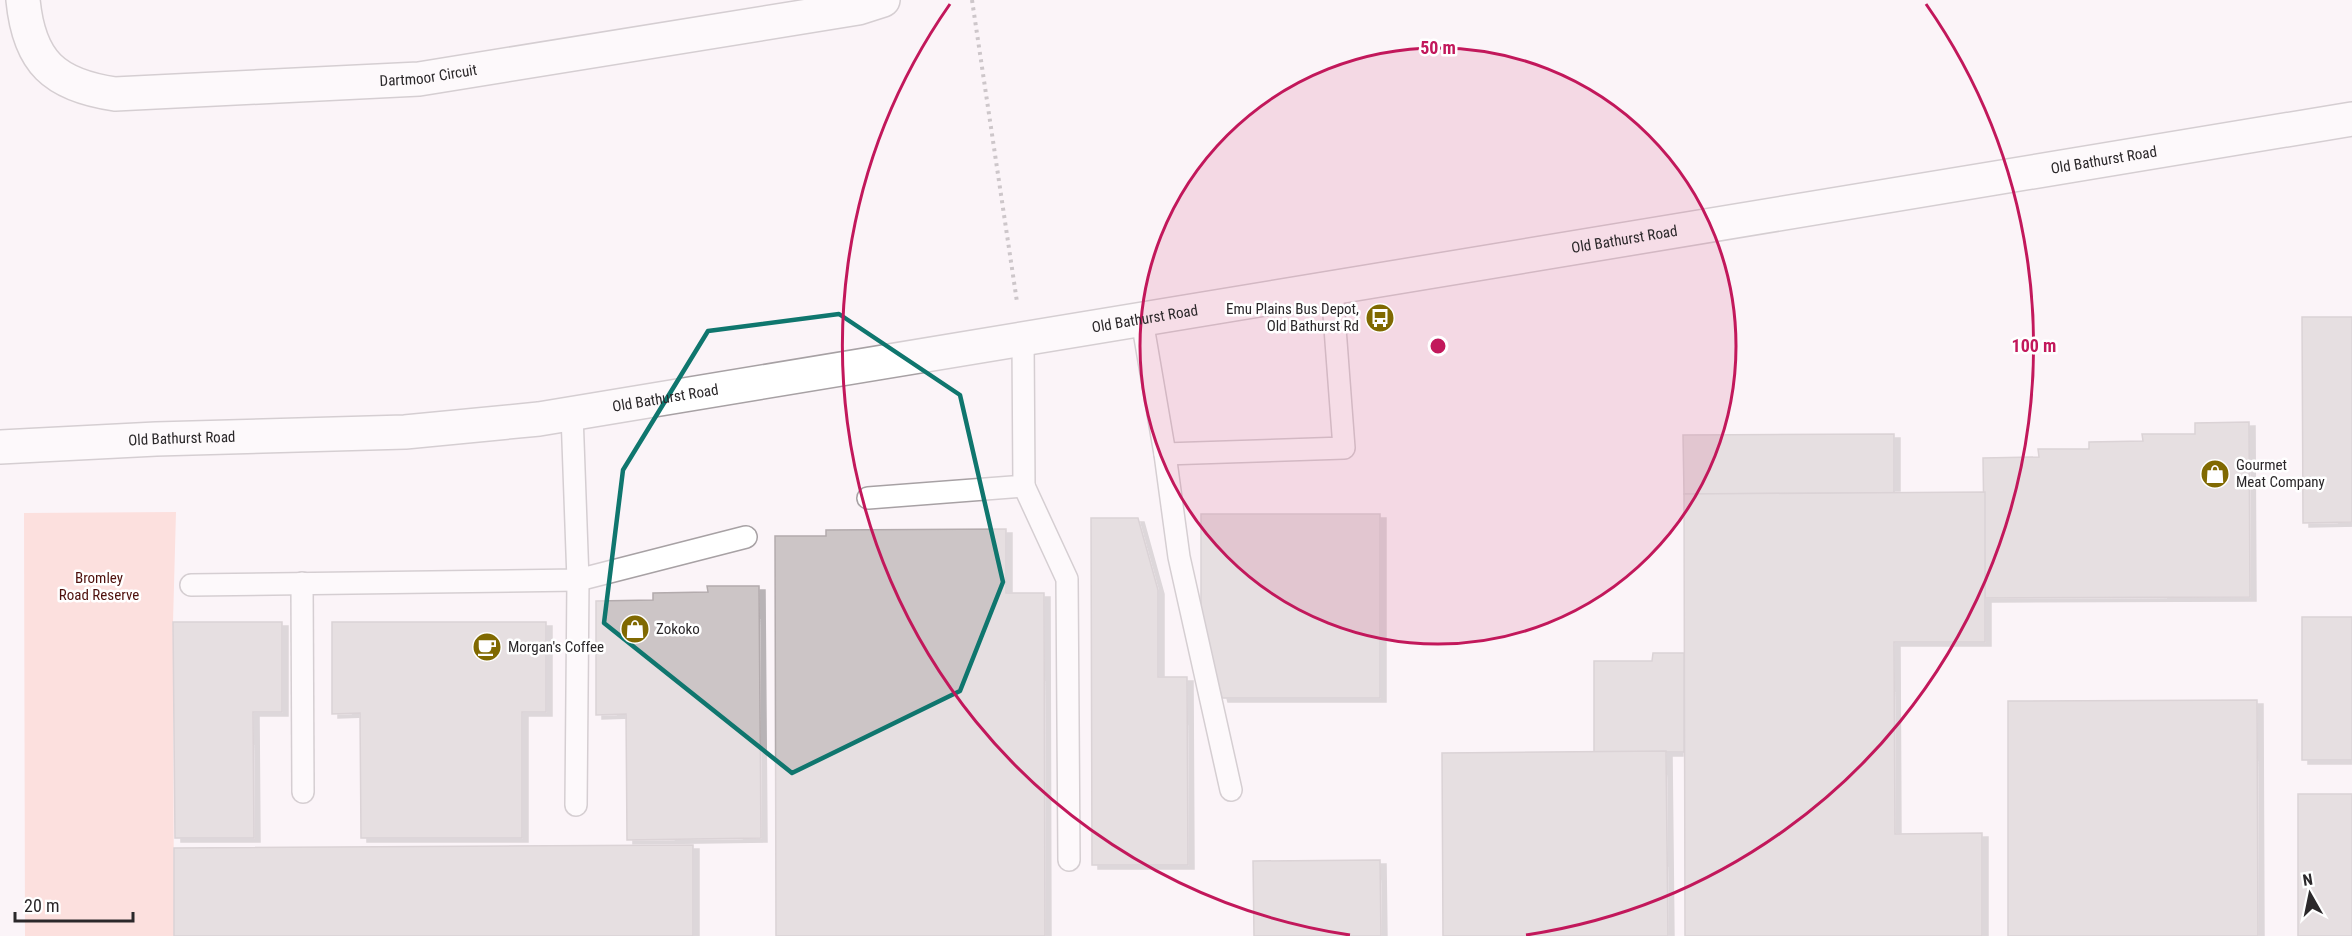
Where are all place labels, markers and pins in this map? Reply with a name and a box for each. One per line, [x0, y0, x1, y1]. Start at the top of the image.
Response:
place label: Emu Plains Bus Depot, Old Bathurst Rd [1226, 300, 1359, 335]
bus stop icon: Emu Plains Bus Depot, Old Bathurst Rd [1364, 302, 1396, 334]
centre of rings [1428, 336, 1448, 356]
place label: Gourmet Meat Company [2236, 456, 2325, 491]
shop icon: Gourmet Meat Company [2199, 458, 2231, 490]
shop icon: Zokoko [619, 613, 651, 645]
place label: Zokoko [656, 620, 700, 638]
cafe icon: Morgan's Coffee [471, 631, 503, 663]
place label: Morgan's Coffee [508, 638, 604, 656]

